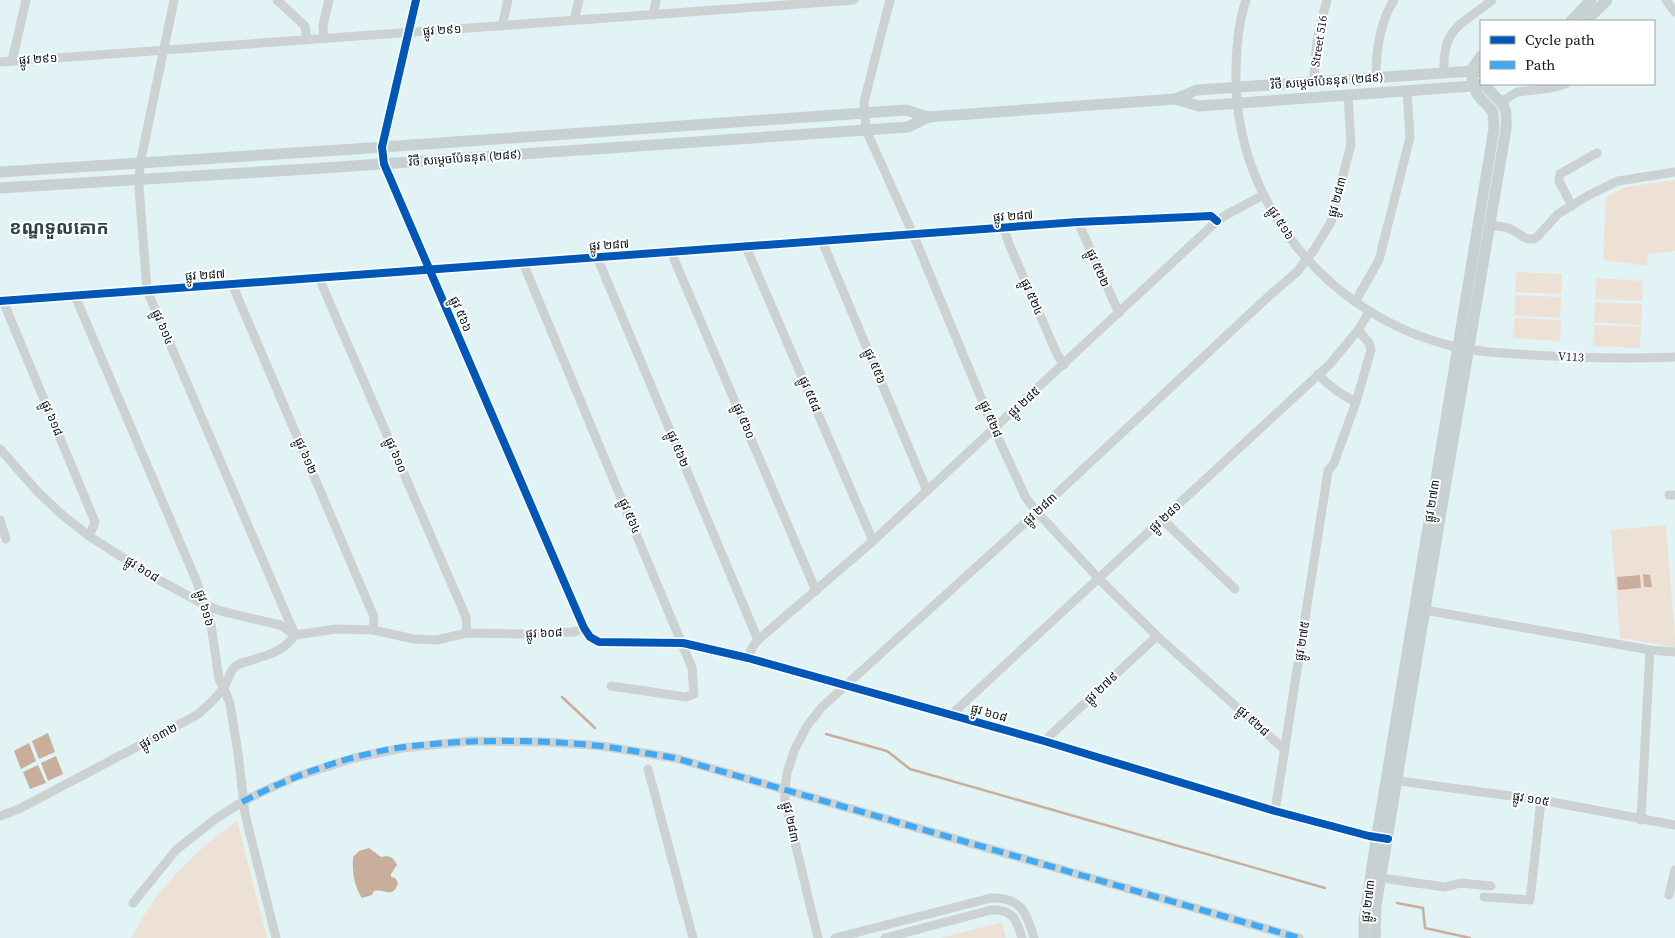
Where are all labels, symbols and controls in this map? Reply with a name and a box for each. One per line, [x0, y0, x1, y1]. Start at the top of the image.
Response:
street label: Street 516 [1307, 14, 1331, 68]
legend [1480, 20, 1655, 85]
street label: ផ្លូវ ២៩១ [422, 21, 462, 42]
text: Cycle path [1525, 29, 1595, 50]
street label: ផ្លូវ ២៩១ [18, 50, 58, 71]
text: Path [1525, 54, 1555, 75]
street label: វិថី សម្តេចប៉ែននុត (២៨៩) [1270, 69, 1384, 93]
street label: វិថី សម្តេចប៉ែននុត (២៨៩) [408, 146, 522, 170]
street label: ផ្លូវ ២៨៣ [1324, 175, 1353, 220]
street label: ផ្លូវ ៥១៦ [1262, 203, 1298, 244]
street label: ផ្លូវ ២៨៧ [992, 207, 1034, 228]
district label: ខណ្ឌទួលគោក [9, 215, 109, 240]
street label: ផ្លូវ ២៨៧ [588, 236, 630, 257]
street label: ផ្លូវ ៥២២ [1080, 246, 1113, 291]
street label: ផ្លូវ ២៨៧ [184, 266, 226, 287]
street label: ផ្លូវ ៥២៤ [1015, 276, 1047, 319]
street label: ផ្លូវ ៥៦៦ [444, 294, 476, 335]
street label: ផ្លូវ ៦១៤ [146, 307, 178, 348]
street label: ផ្លូវ ៥៥៦ [858, 346, 890, 387]
street label: V113 [1558, 348, 1584, 366]
street label: ផ្លូវ ៥៥៨ [793, 374, 825, 415]
street label: ផ្លូវ ២៨៥ [1004, 383, 1045, 423]
street label: ផ្លូវ ៦១៨ [35, 398, 67, 439]
street label: ផ្លូវ ៥២៨ [974, 398, 1006, 441]
street label: ផ្លូវ ៥៦០ [727, 401, 759, 442]
street label: ផ្លូវ ៥៦២ [661, 428, 693, 471]
street label: ផ្លូវ ៦១២ [289, 435, 321, 478]
street label: ផ្លូវ ៦១០ [379, 435, 411, 476]
street label: ផ្លូវ ២៧៣ [1421, 478, 1446, 524]
street label: ផ្លូវ ២៨៣ [1019, 489, 1062, 531]
street label: ផ្លូវ ៥៦៤ [613, 496, 645, 537]
street label: ផ្លូវ ២៨១ [1145, 498, 1186, 538]
street label: ផ្លូវ ៦០៨ [121, 552, 162, 588]
street label: ផ្លូវ ៦១៦ [190, 588, 218, 629]
street label: ផ្លូវ ២៧៥ [1291, 620, 1316, 663]
street label: ផ្លូវ ៦០៨ [525, 624, 563, 644]
street label: ផ្លូវ ២៧៩ [1081, 668, 1123, 709]
street label: ផ្លូវ ៦០៨ [968, 700, 1009, 728]
street label: ផ្លូវ ៥២៨ [1232, 702, 1273, 742]
street label: ផ្លូវ ១៣២ [136, 719, 181, 755]
street label: ផ្លូវ ១០៥ [1511, 788, 1551, 812]
street label: ផ្លូវ ២៨៣ [776, 800, 803, 844]
street label: ផ្លូវ ២៧៣ [1357, 879, 1381, 924]

